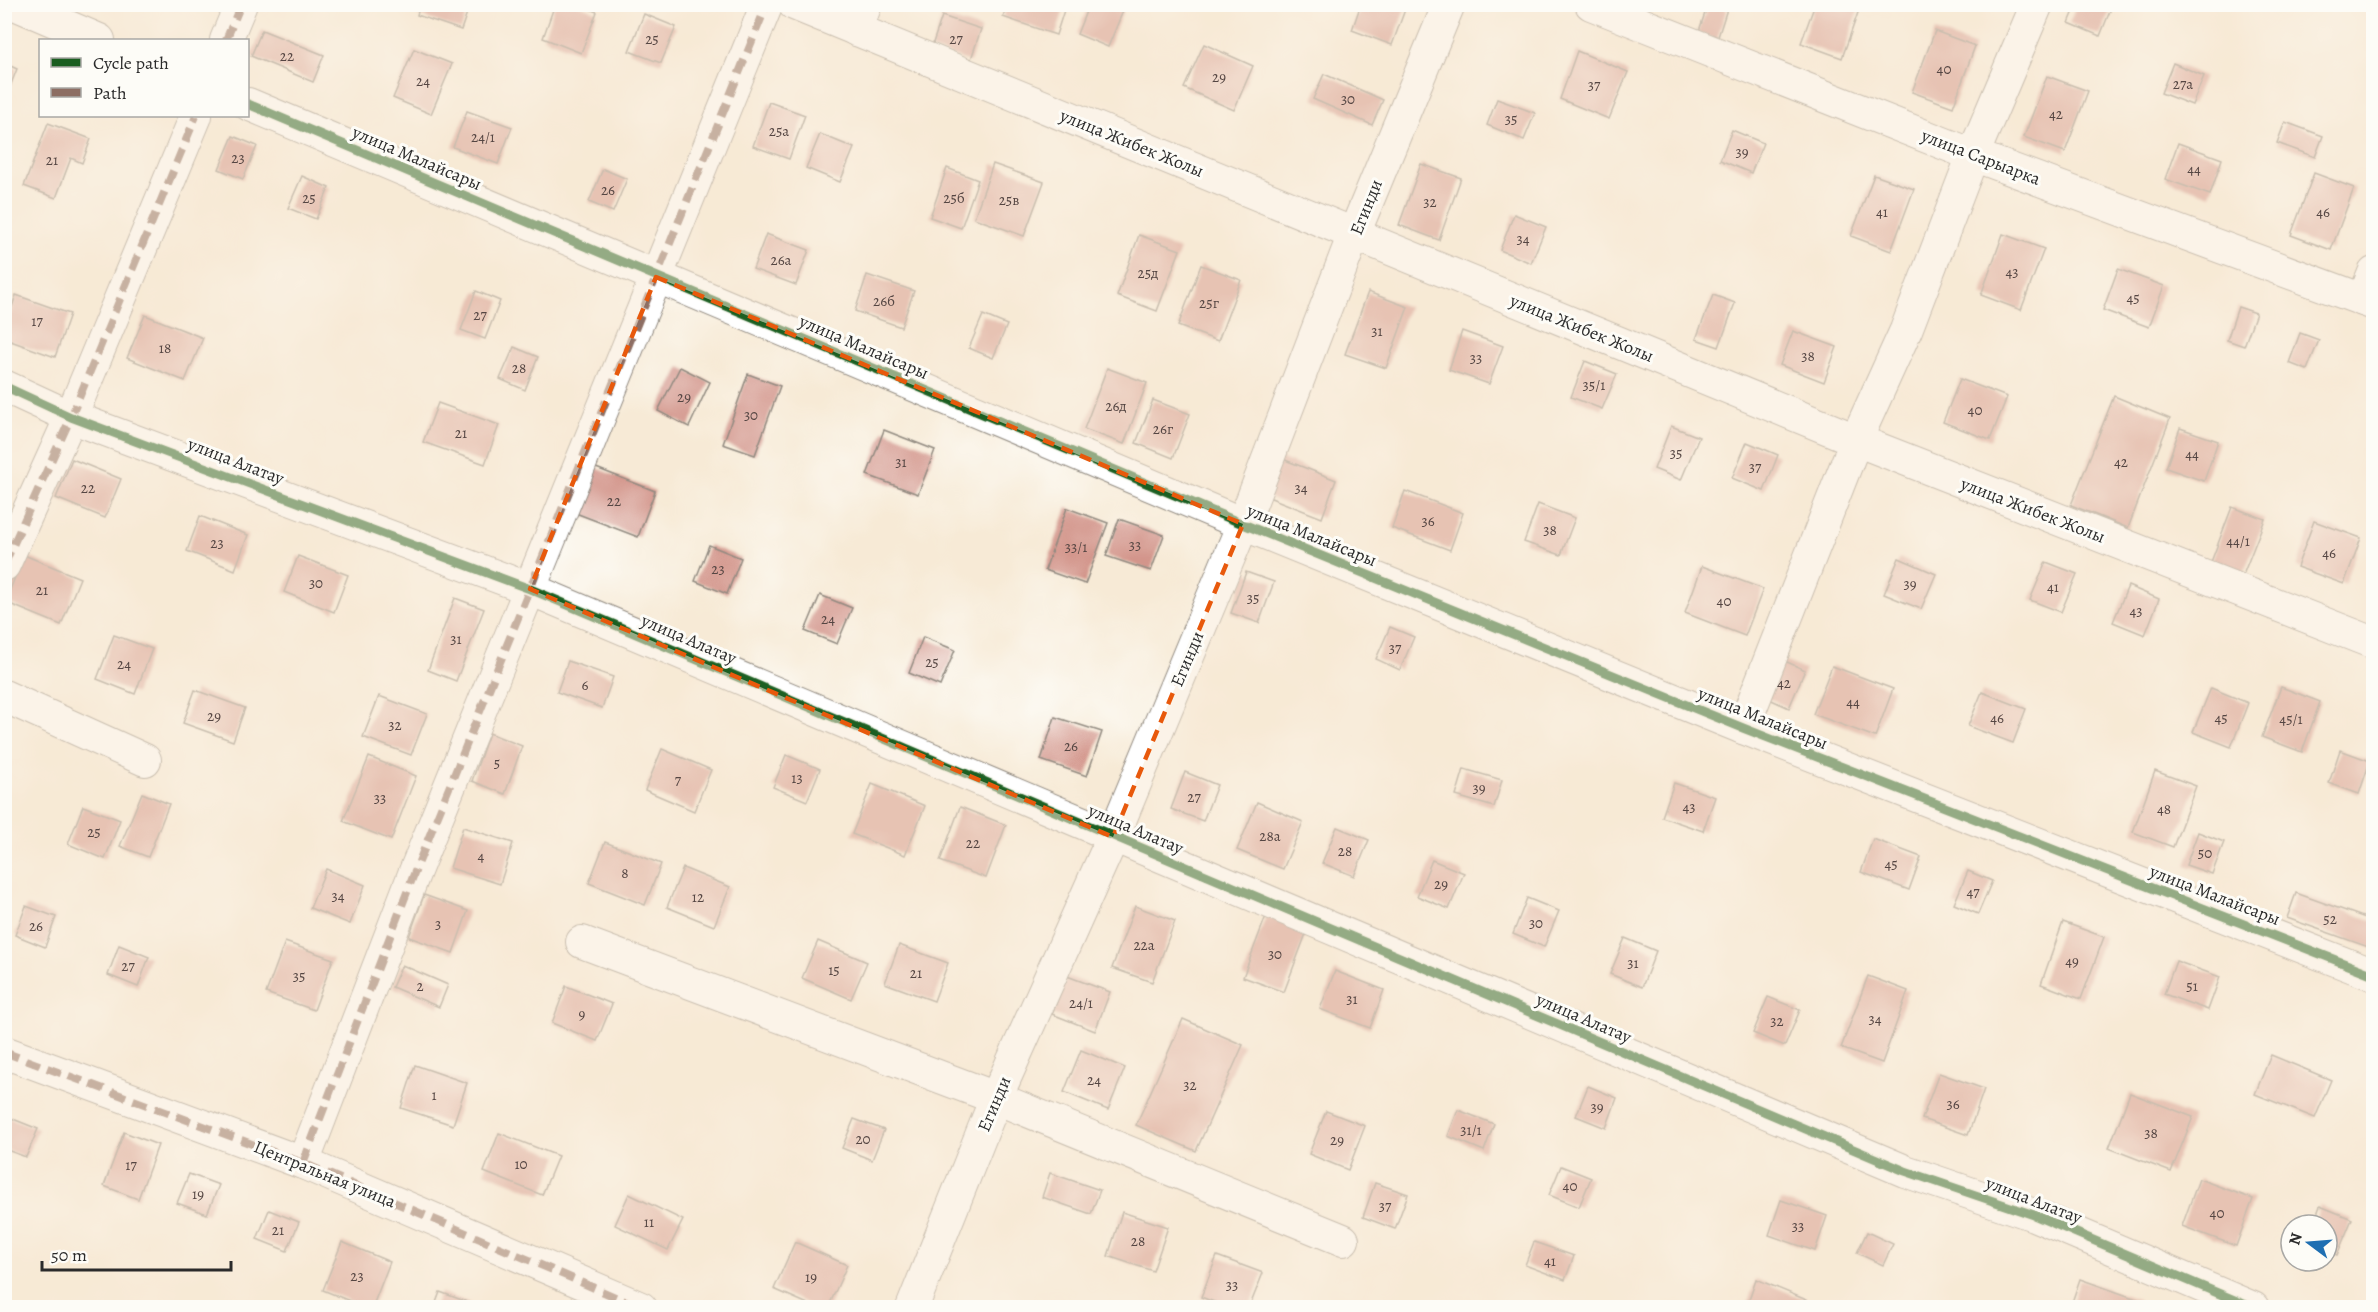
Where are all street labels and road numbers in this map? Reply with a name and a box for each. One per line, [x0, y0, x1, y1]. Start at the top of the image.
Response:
street label: улица Жибек Жолы [1056, 103, 1207, 183]
street label: улица Малайсары [348, 120, 485, 196]
street label: улица Сарыарка [1917, 123, 2045, 191]
street label: Егинди [1344, 176, 1388, 238]
street label: улица Жибек Жолы [1506, 288, 1657, 368]
street label: улица Малайсары [795, 309, 932, 385]
street label: улица Алатау [183, 431, 288, 491]
street label: улица Жибек Жолы [1956, 471, 2109, 549]
street label: улица Малайсары [1243, 498, 1380, 572]
street label: улица Алатау [637, 608, 741, 670]
street label: Егинди [1165, 628, 1209, 690]
street label: улица Малайсары [1694, 681, 1831, 755]
street label: улица Алатау [1084, 798, 1188, 860]
street label: улица Малайсары [2145, 859, 2284, 931]
street label: улица Алатау [1532, 987, 1636, 1049]
street label: Егинди [972, 1073, 1016, 1135]
street label: Центральная улица [250, 1135, 400, 1214]
street label: улица Алатау [1981, 1170, 2086, 1230]

